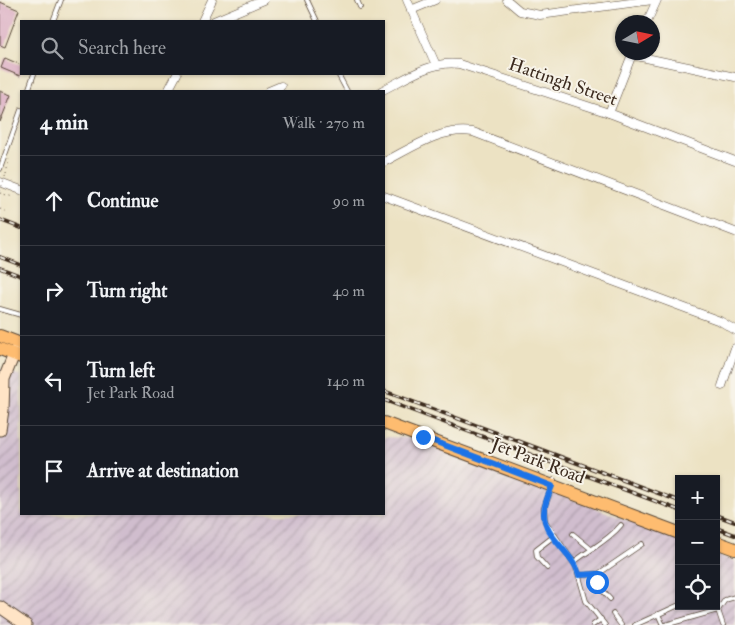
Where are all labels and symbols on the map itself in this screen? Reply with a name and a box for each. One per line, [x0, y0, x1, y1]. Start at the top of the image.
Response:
north arrow [615, 15, 660, 60]
street label: Hattingh Street [506, 53, 620, 111]
route end [412, 426, 435, 449]
street label: Jet Park Road [487, 432, 588, 489]
route start [586, 571, 609, 594]

